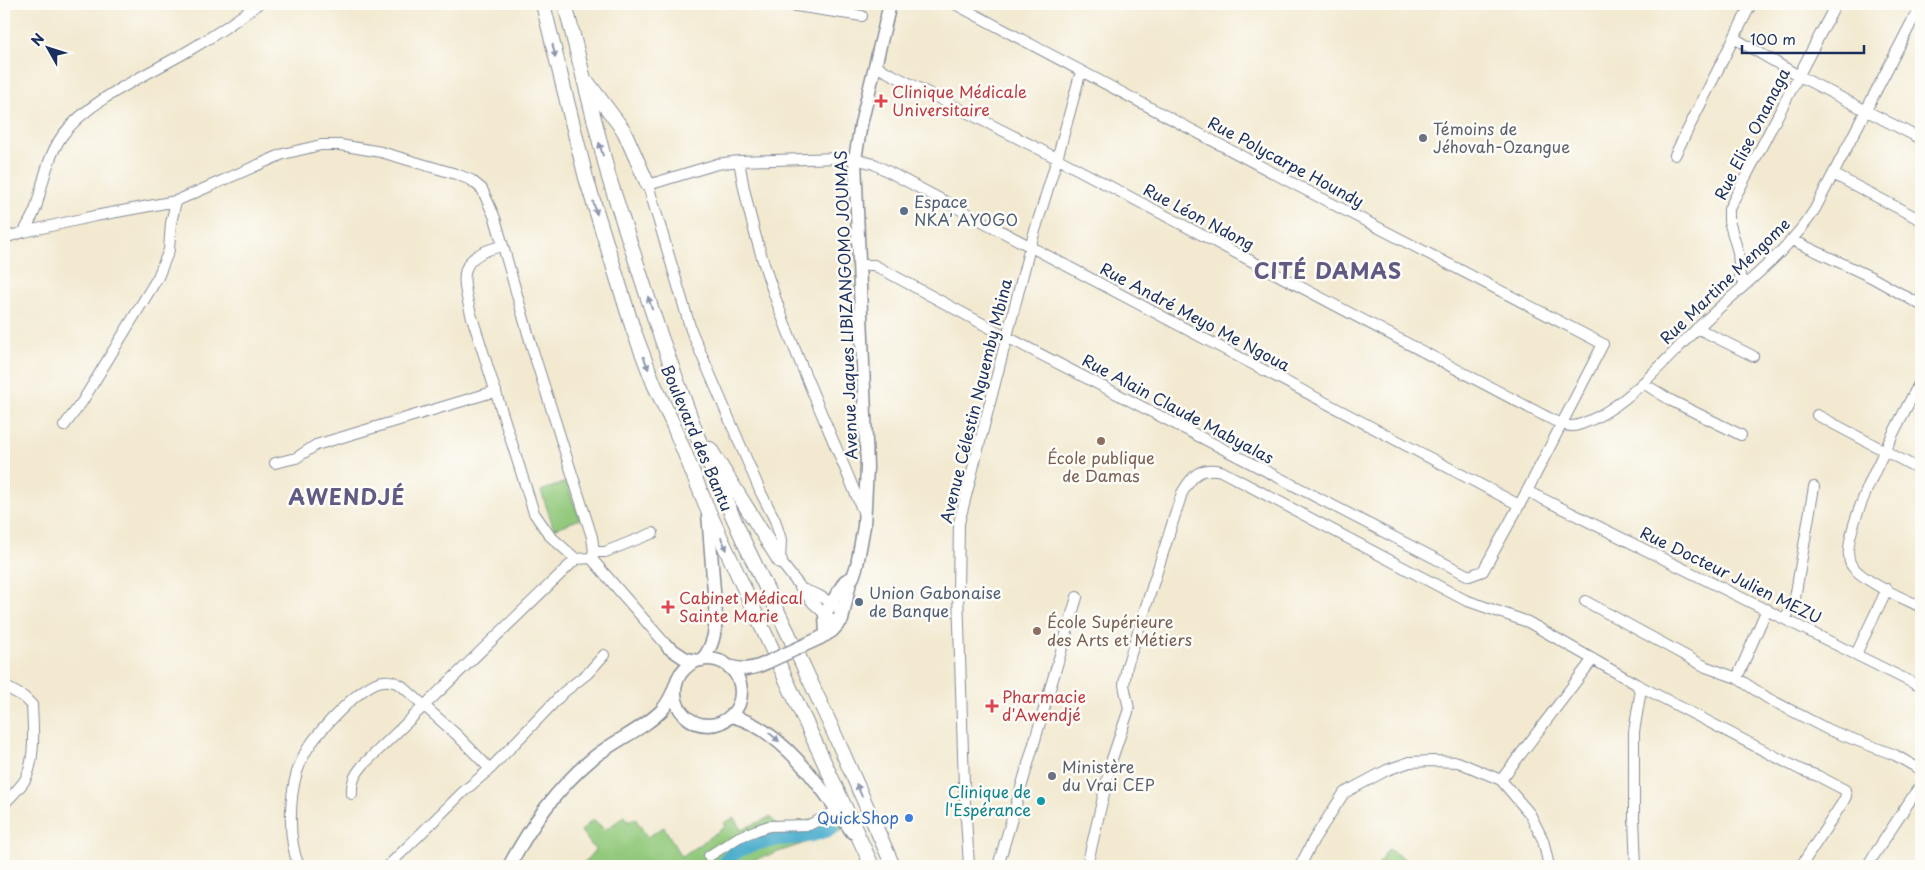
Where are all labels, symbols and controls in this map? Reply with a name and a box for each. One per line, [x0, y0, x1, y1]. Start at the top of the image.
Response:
north arrow [22, 22, 72, 72]
scale bar [1742, 22, 1865, 54]
text: 100 m [1750, 27, 1796, 50]
text: N [26, 29, 49, 50]
one-way arrow [550, 44, 558, 59]
street label: Rue Elise Onanaga [1707, 63, 1795, 204]
place label: Clinique Médicale Universitaire [892, 79, 1027, 121]
marker: Clinique Médicale Universitaire [874, 94, 888, 108]
street label: Rue Polycarpe Houndy [1204, 110, 1369, 212]
place label: Témoins de Jéhovah-Ozangue [1433, 116, 1570, 158]
marker: Témoins de Jéhovah-Ozangue [1417, 132, 1429, 144]
one-way arrow [596, 141, 604, 156]
street label: Avenue Jaques LIBIZANGOMO JOUMAS [828, 150, 862, 460]
street label: Rue Léon Ndong [1140, 177, 1259, 256]
place label: Espace NKA' AYOGO [914, 189, 1018, 231]
one-way arrow [592, 201, 599, 216]
marker: Espace NKA' AYOGO [898, 205, 910, 217]
street label: Rue Martine Mengome [1654, 212, 1795, 349]
district label: CITÉ DAMAS [1254, 254, 1402, 286]
street label: Rue André Meyo Me Ngoua [1096, 256, 1295, 376]
street label: Avenue Célestin Nguemby Mbina [933, 276, 1017, 526]
one-way arrow [645, 296, 653, 311]
street label: Rue Alain Claude Mabyalas [1078, 347, 1279, 469]
one-way arrow [643, 355, 650, 370]
street label: Boulevard des Bantu [656, 361, 740, 515]
marker: École publique de Damas [1095, 435, 1107, 447]
place label: École publique de Damas [1047, 445, 1155, 487]
district label: AWENDJÉ [289, 480, 405, 512]
street label: Rue Docteur Julien MEZU [1636, 520, 1826, 629]
one-way arrow [720, 537, 728, 551]
place label: Union Gabonaise de Banque [869, 580, 1001, 622]
place label: Cabinet Médical Sainte Marie [679, 585, 803, 627]
marker: Union Gabonaise de Banque [853, 596, 865, 608]
marker: Cabinet Médical Sainte Marie [661, 600, 675, 614]
place label: École Supérieure des Arts et Métiers [1047, 609, 1192, 651]
marker: École Supérieure des Arts et Métiers [1031, 625, 1043, 637]
place label: Pharmacie d'Awendjé [1002, 684, 1086, 726]
marker: Pharmacie d'Awendjé [986, 700, 998, 712]
one-way arrow [768, 731, 780, 742]
place label: Ministère du Vrai CEP [1062, 754, 1155, 796]
marker: Ministère du Vrai CEP [1046, 770, 1058, 782]
place label: Clinique de l'Espérance [945, 779, 1031, 821]
one-way arrow [854, 783, 862, 797]
marker: Clinique de l'Espérance [1035, 795, 1047, 807]
place label: QuickShop [817, 805, 899, 829]
marker: QuickShop [903, 812, 915, 824]

